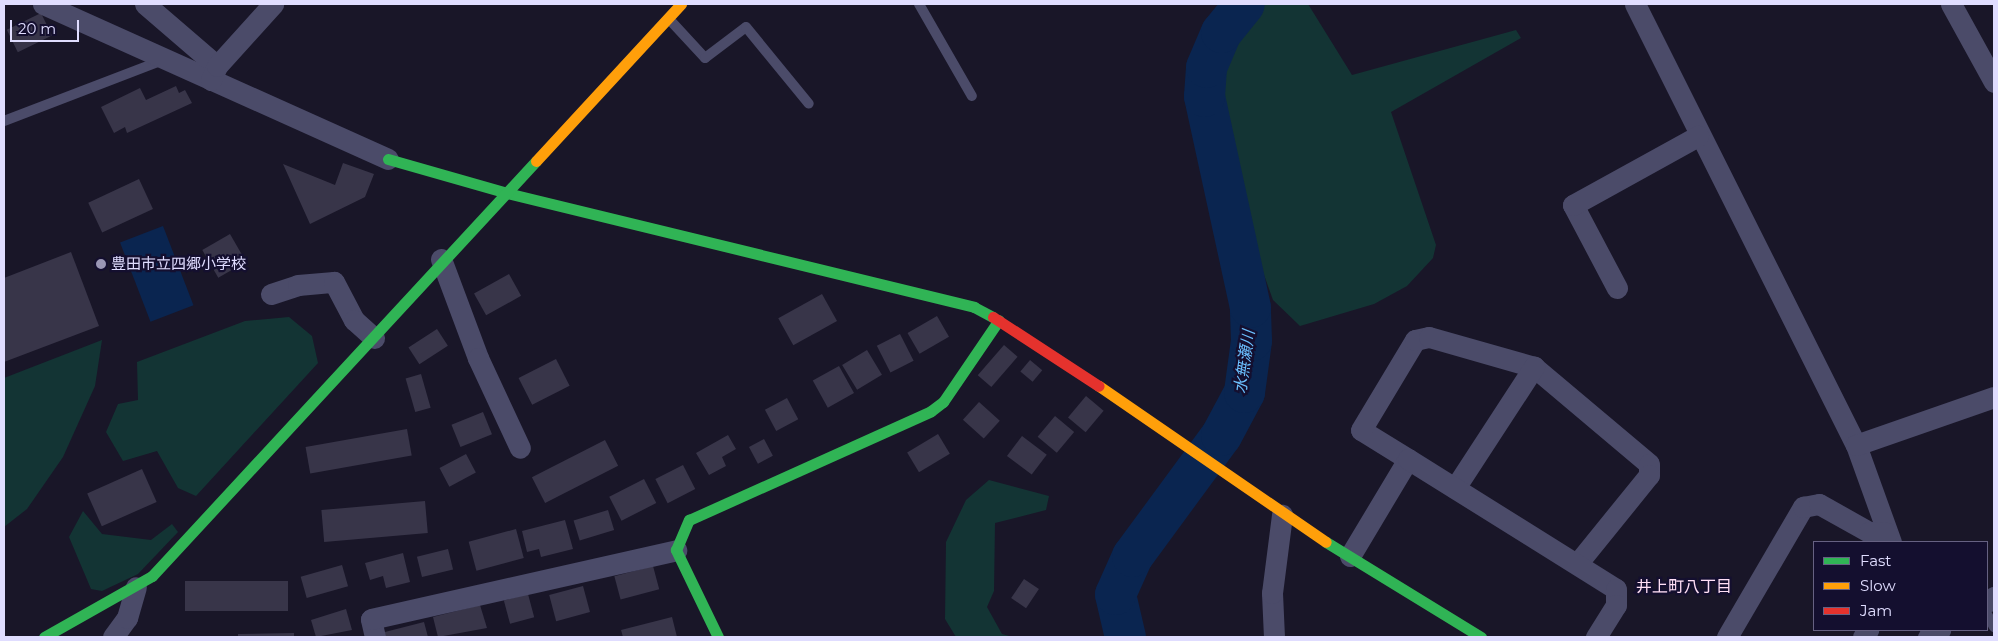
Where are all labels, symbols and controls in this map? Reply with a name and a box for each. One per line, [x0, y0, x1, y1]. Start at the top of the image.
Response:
scale bar [12, 10, 81, 42]
text: 20 m [18, 19, 56, 38]
place label: 豊田市立四郷小学校 [111, 255, 246, 273]
marker: 豊田市立四郷小学校 [95, 258, 107, 270]
water label: 水無瀬川 [1231, 329, 1259, 395]
legend [1813, 541, 1988, 631]
text: Fast [1860, 551, 1891, 570]
text: Slow [1860, 576, 1896, 595]
district label: 井上町八丁目 [1636, 577, 1732, 597]
text: Jam [1860, 601, 1892, 620]

